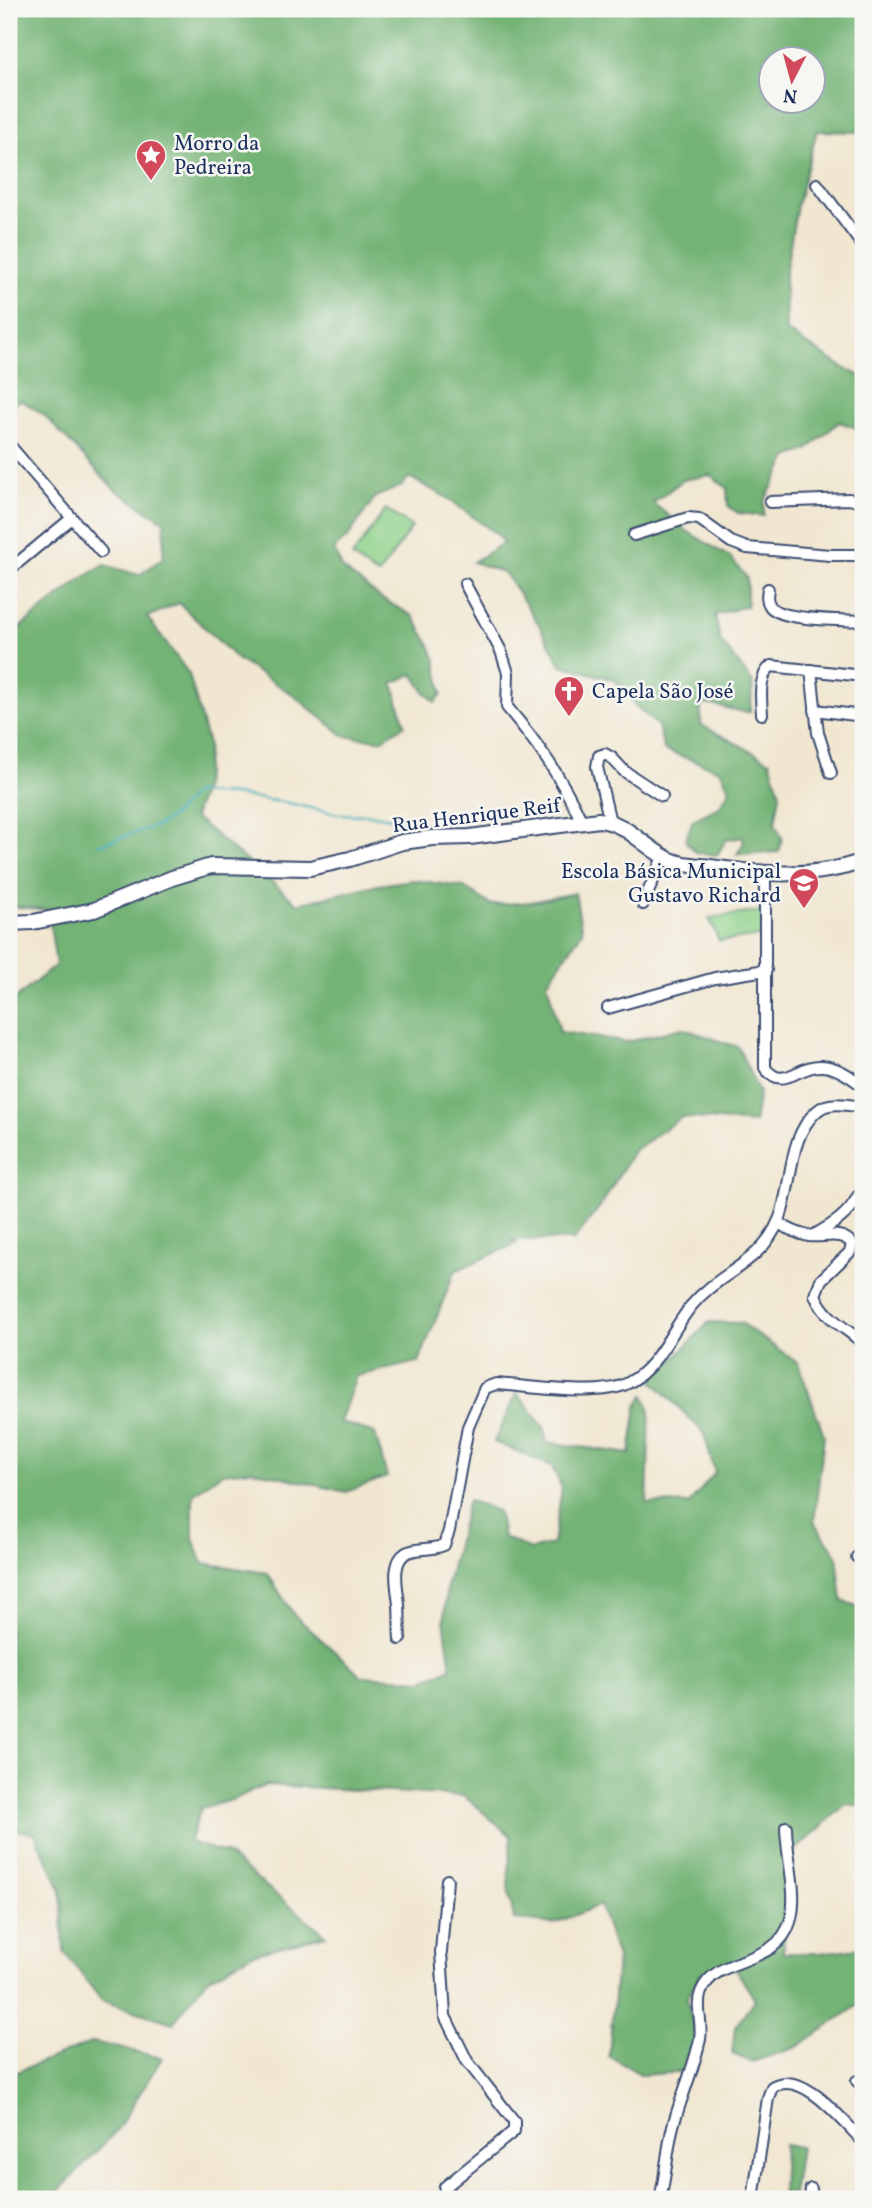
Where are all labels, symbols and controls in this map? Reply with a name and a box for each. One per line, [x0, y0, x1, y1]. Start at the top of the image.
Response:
north arrow [756, 46, 826, 116]
text: N [782, 81, 799, 109]
place label: Morro da Pedreira [174, 130, 260, 183]
place icon: Morro da Pedreira [134, 138, 168, 182]
church icon: Capela São José [552, 674, 586, 718]
place label: Capela São José [592, 678, 734, 707]
street label: Rua Henrique Reif [390, 792, 564, 841]
place label: Escola Básica Municipal Gustavo Richard [561, 858, 781, 911]
school or university icon: Escola Básica Municipal Gustavo Richard [787, 866, 821, 910]

